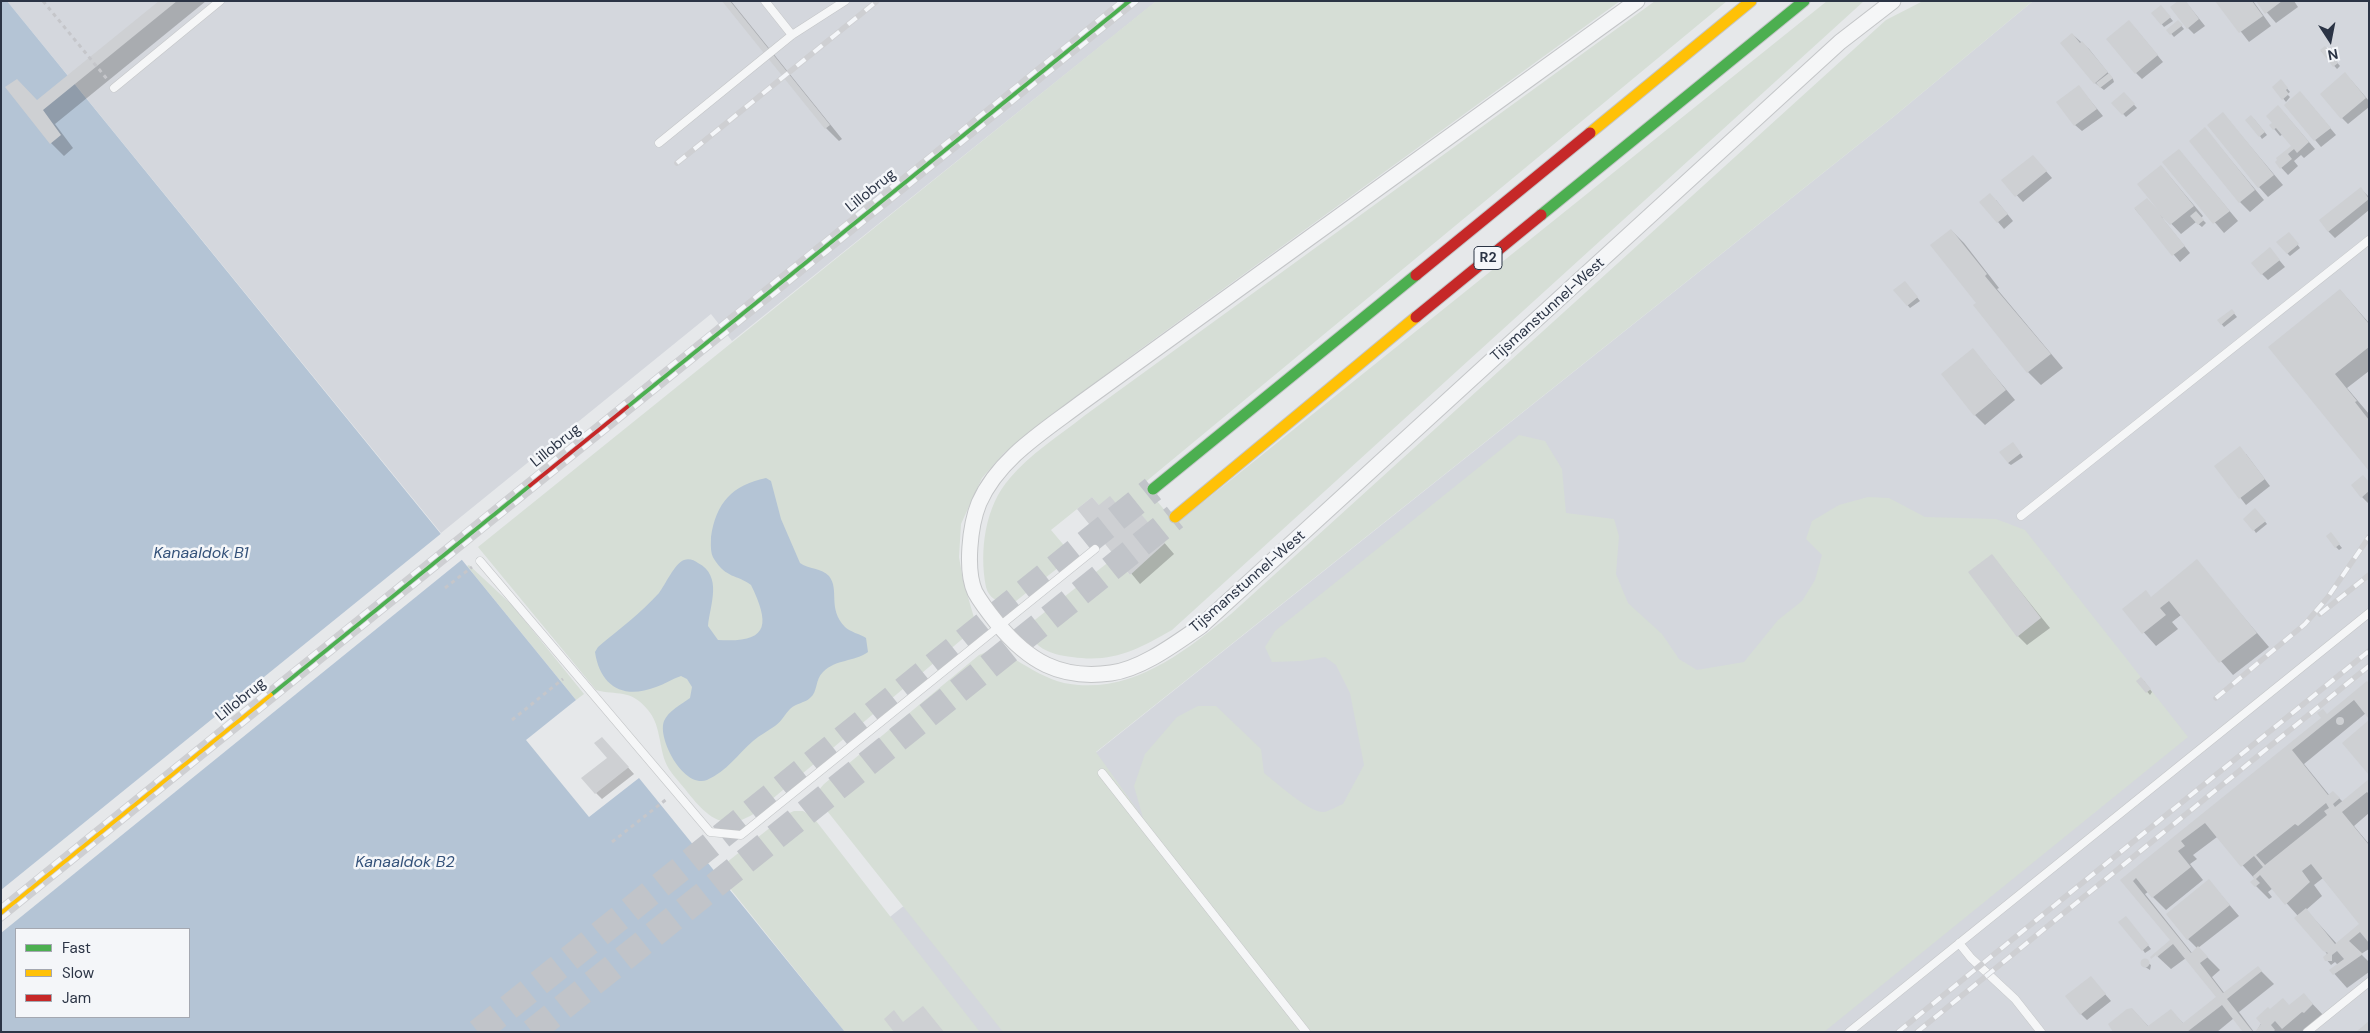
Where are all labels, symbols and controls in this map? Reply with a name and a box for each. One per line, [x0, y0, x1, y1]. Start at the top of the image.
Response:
north arrow [2305, 15, 2355, 65]
text: N [2326, 45, 2340, 65]
street label: Lillobrug [842, 165, 900, 217]
road number: R2 [1474, 247, 1502, 270]
street label: Tijsmanstunnel-West [1487, 254, 1609, 366]
street label: Lillobrug [527, 420, 585, 472]
street label: Tijsmanstunnel-West [1187, 527, 1309, 637]
water label: Kanaaldok B1 [153, 544, 249, 564]
street label: Lillobrug [212, 674, 270, 726]
water label: Kanaaldok B2 [355, 853, 455, 873]
legend [15, 928, 190, 1018]
text: Fast [62, 938, 91, 958]
text: Slow [62, 963, 94, 983]
text: Jam [62, 988, 91, 1008]

